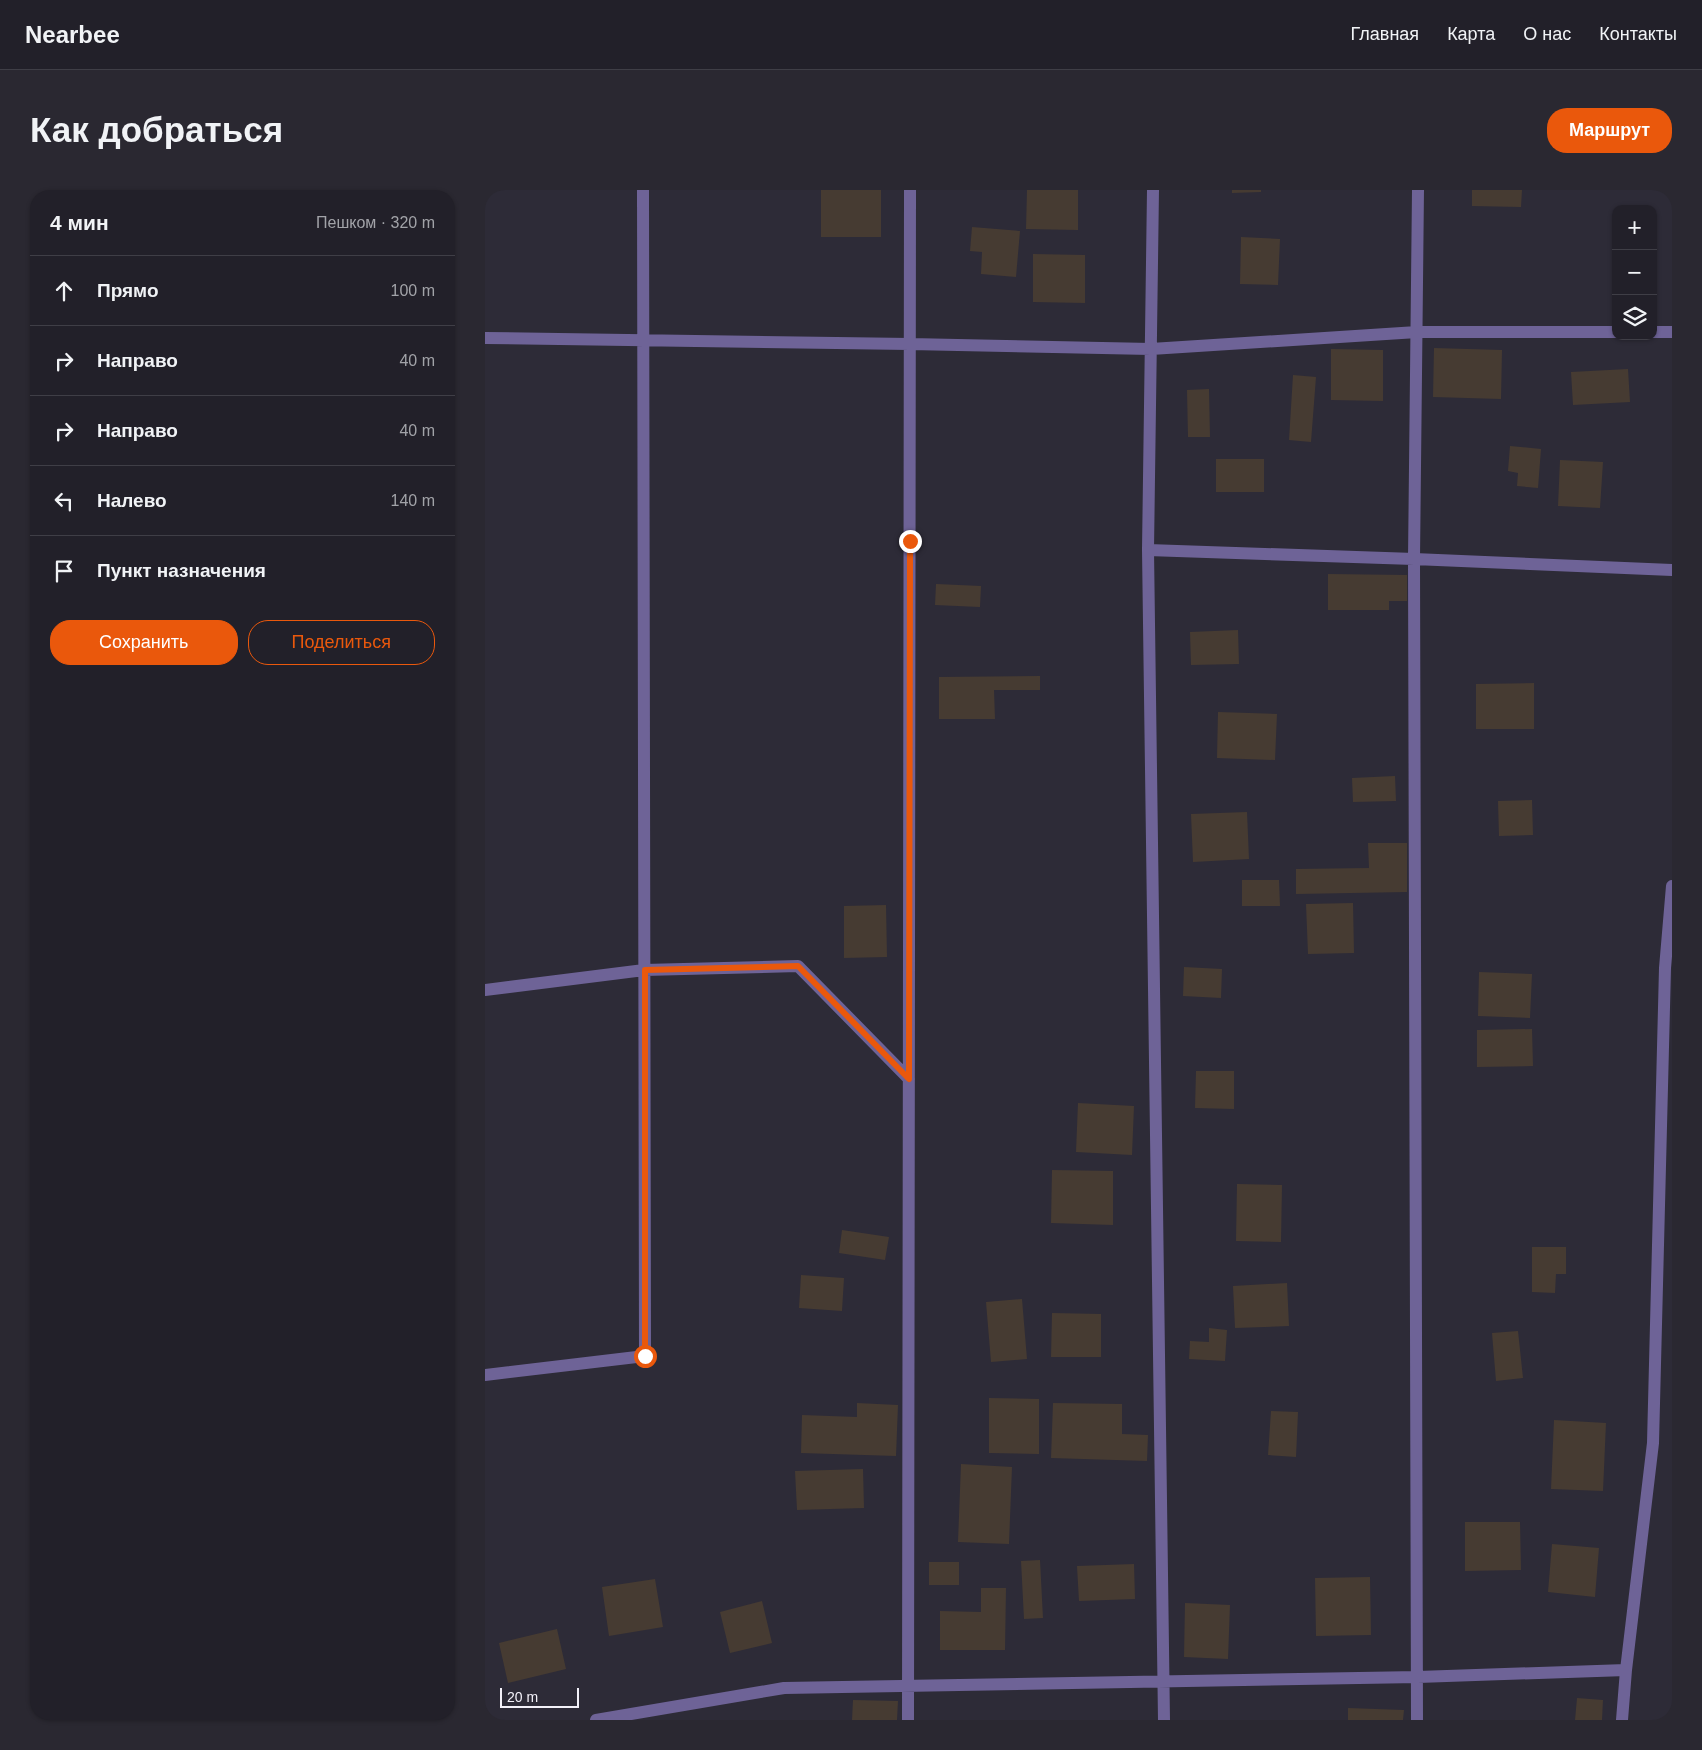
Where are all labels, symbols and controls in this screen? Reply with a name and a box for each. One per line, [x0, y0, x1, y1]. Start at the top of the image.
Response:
text: Nearbee [25, 21, 120, 48]
text: Главная [1351, 24, 1419, 44]
text: Карта [1447, 24, 1495, 44]
text: О нас [1523, 24, 1571, 44]
text: Контакты [1599, 24, 1677, 44]
button: Маршрут [1547, 108, 1672, 153]
text: Как добраться [30, 110, 283, 149]
map controls [1612, 205, 1657, 340]
button: + [1612, 205, 1657, 250]
text: 4 мин [50, 211, 109, 234]
text: Пешком · 320 m [316, 214, 435, 231]
button: − [1612, 250, 1657, 295]
icon: ahead [50, 277, 78, 305]
text: Прямо [97, 280, 159, 301]
text: 100 m [391, 282, 435, 299]
button: layers [1612, 295, 1657, 340]
icon: right [50, 347, 78, 375]
text: Направо [97, 350, 178, 371]
text: 40 m [399, 352, 435, 369]
icon: right [50, 417, 78, 445]
text: Направо [97, 420, 178, 441]
text: 40 m [399, 422, 435, 439]
icon: left [50, 487, 78, 515]
text: Налево [97, 490, 167, 511]
text: 140 m [391, 492, 435, 509]
route end [899, 530, 922, 553]
icon: arrive [50, 557, 78, 585]
text: Пункт назначения [97, 560, 266, 581]
button: Сохранить [50, 620, 238, 665]
button: Поделиться [248, 620, 435, 665]
route start [634, 1345, 657, 1368]
scale bar [500, 1685, 579, 1708]
text: 20 m [507, 1689, 538, 1705]

